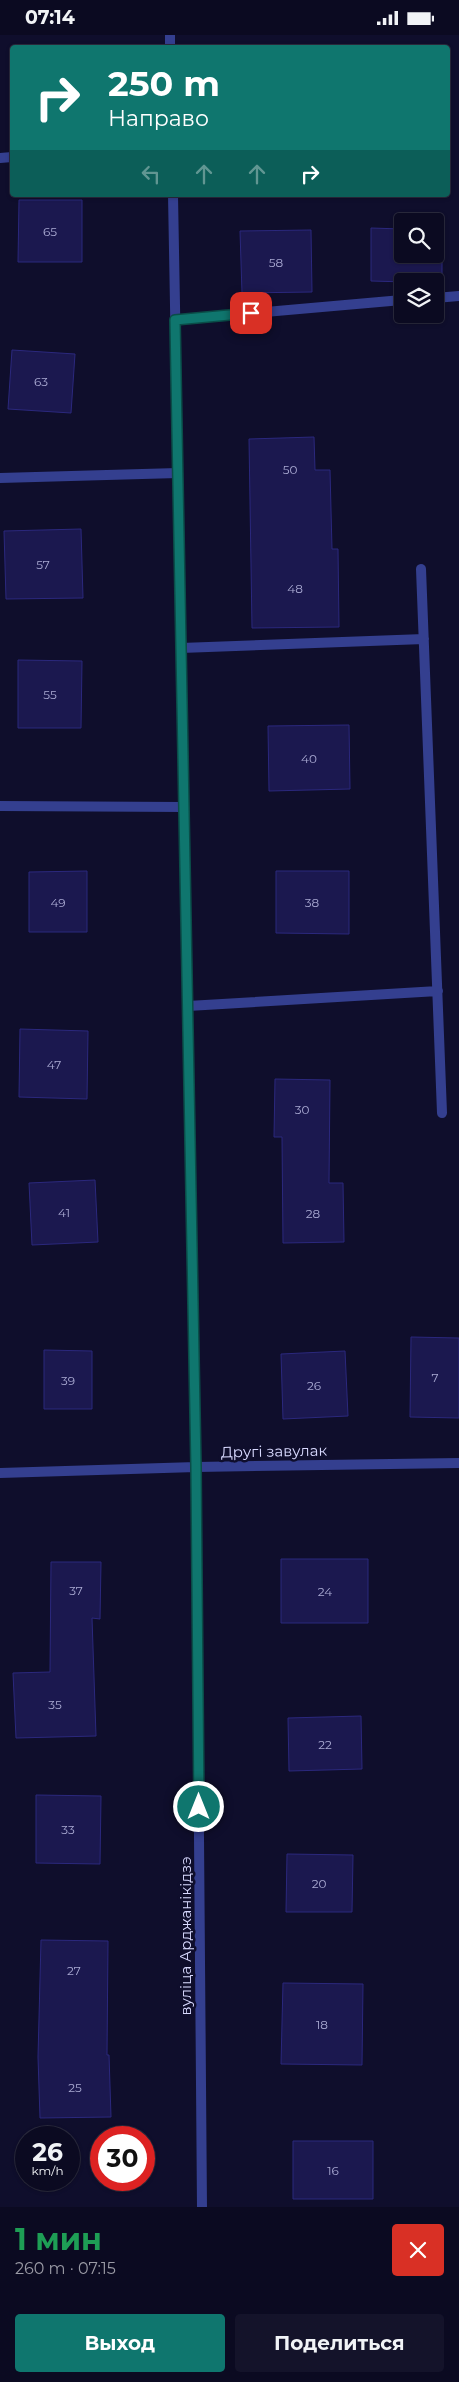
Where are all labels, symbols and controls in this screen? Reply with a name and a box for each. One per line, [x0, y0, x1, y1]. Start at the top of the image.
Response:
text: 07:14 [25, 6, 75, 29]
text: 250 m [108, 62, 220, 105]
icon: right [25, 65, 90, 130]
text: Направо [108, 105, 209, 132]
icon: left [137, 160, 165, 188]
icon: ahead [190, 160, 218, 188]
icon: ahead [243, 160, 271, 188]
icon: right [296, 160, 324, 188]
map controls [394, 213, 444, 323]
button: search [394, 213, 444, 263]
house number: 65 [43, 224, 57, 239]
house number: 58 [269, 255, 284, 270]
button: layers [394, 273, 444, 323]
pin [230, 292, 272, 334]
icon: arrive [237, 299, 265, 327]
house number: 63 [34, 374, 48, 389]
house number: 50 [283, 462, 297, 477]
house number: 57 [36, 557, 50, 572]
house number: 48 [287, 581, 303, 596]
house number: 55 [43, 687, 57, 702]
house number: 40 [301, 751, 317, 766]
house number: 49 [50, 895, 66, 910]
house number: 38 [305, 895, 320, 910]
house number: 47 [47, 1057, 61, 1072]
house number: 30 [295, 1102, 309, 1117]
house number: 41 [58, 1205, 70, 1220]
house number: 28 [306, 1206, 321, 1221]
house number: 7 [431, 1370, 439, 1385]
house number: 39 [61, 1373, 75, 1388]
house number: 26 [307, 1378, 321, 1393]
street label: Другі завулак [221, 1441, 328, 1461]
house number: 37 [69, 1583, 83, 1598]
house number: 24 [318, 1584, 332, 1599]
house number: 35 [48, 1697, 62, 1712]
house number: 22 [318, 1737, 332, 1752]
position arrow [172, 1780, 224, 1832]
house number: 33 [61, 1822, 75, 1837]
street label: вуліца Арджанікідзэ [176, 1856, 195, 2016]
house number: 20 [312, 1876, 326, 1891]
house number: 27 [67, 1963, 81, 1978]
house number: 18 [316, 2017, 328, 2032]
house number: 25 [68, 2080, 82, 2095]
speed limit sign: 30 [90, 2126, 155, 2191]
text: 26 [32, 2137, 63, 2167]
text: km/h [31, 2163, 64, 2178]
house number: 16 [327, 2163, 339, 2178]
text: 1 мин [15, 2221, 102, 2258]
button: close [392, 2224, 444, 2276]
text: 260 m · 07:15 [15, 2259, 116, 2278]
button: Выход [15, 2314, 225, 2372]
button: Поделиться [235, 2314, 444, 2372]

